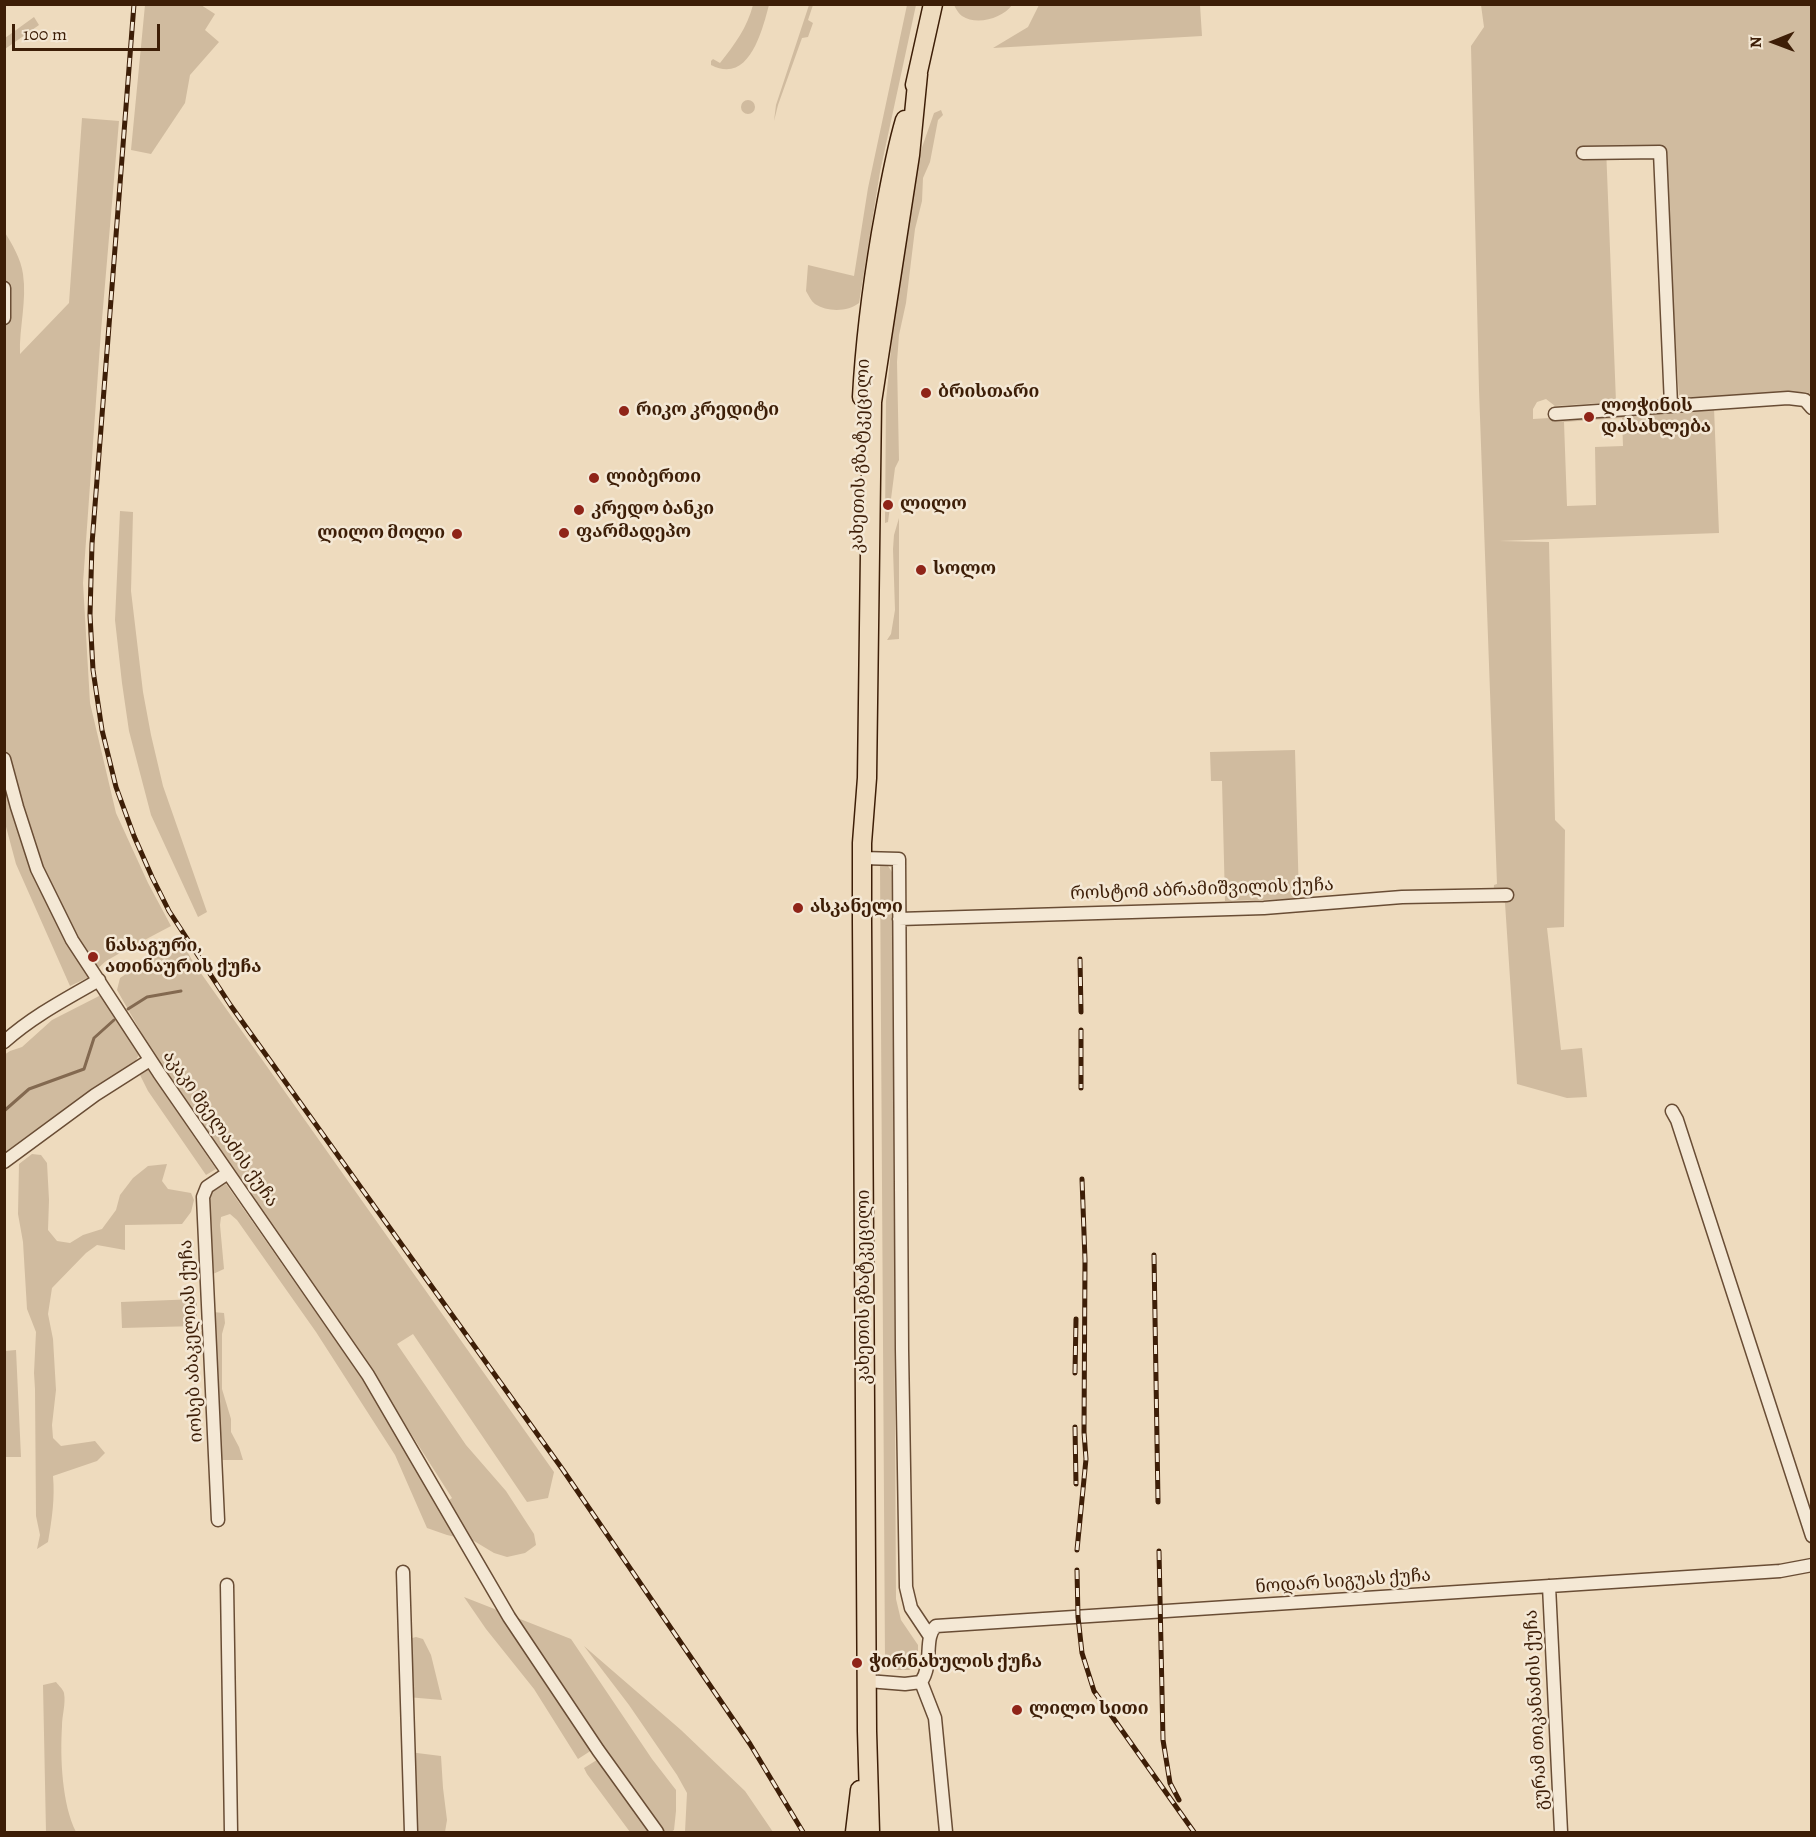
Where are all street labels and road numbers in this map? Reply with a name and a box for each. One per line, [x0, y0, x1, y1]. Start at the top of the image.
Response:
street label: კახეთის გზატკეცილი [847, 358, 875, 554]
street label: როსტომ აბრამიშვილის ქუჩა [1070, 875, 1334, 905]
street label: აკაკი მგელაძის ქუჩა [158, 1046, 282, 1212]
street label: კახეთის გზატკეცილი [854, 1190, 876, 1384]
street label: იოსებ აბაკელიას ქუჩა [176, 1239, 208, 1443]
street label: ნოდარ სიგუას ქუჩა [1254, 1565, 1432, 1599]
street label: გურამ თიკანაძის ქუჩა [1521, 1609, 1553, 1811]

